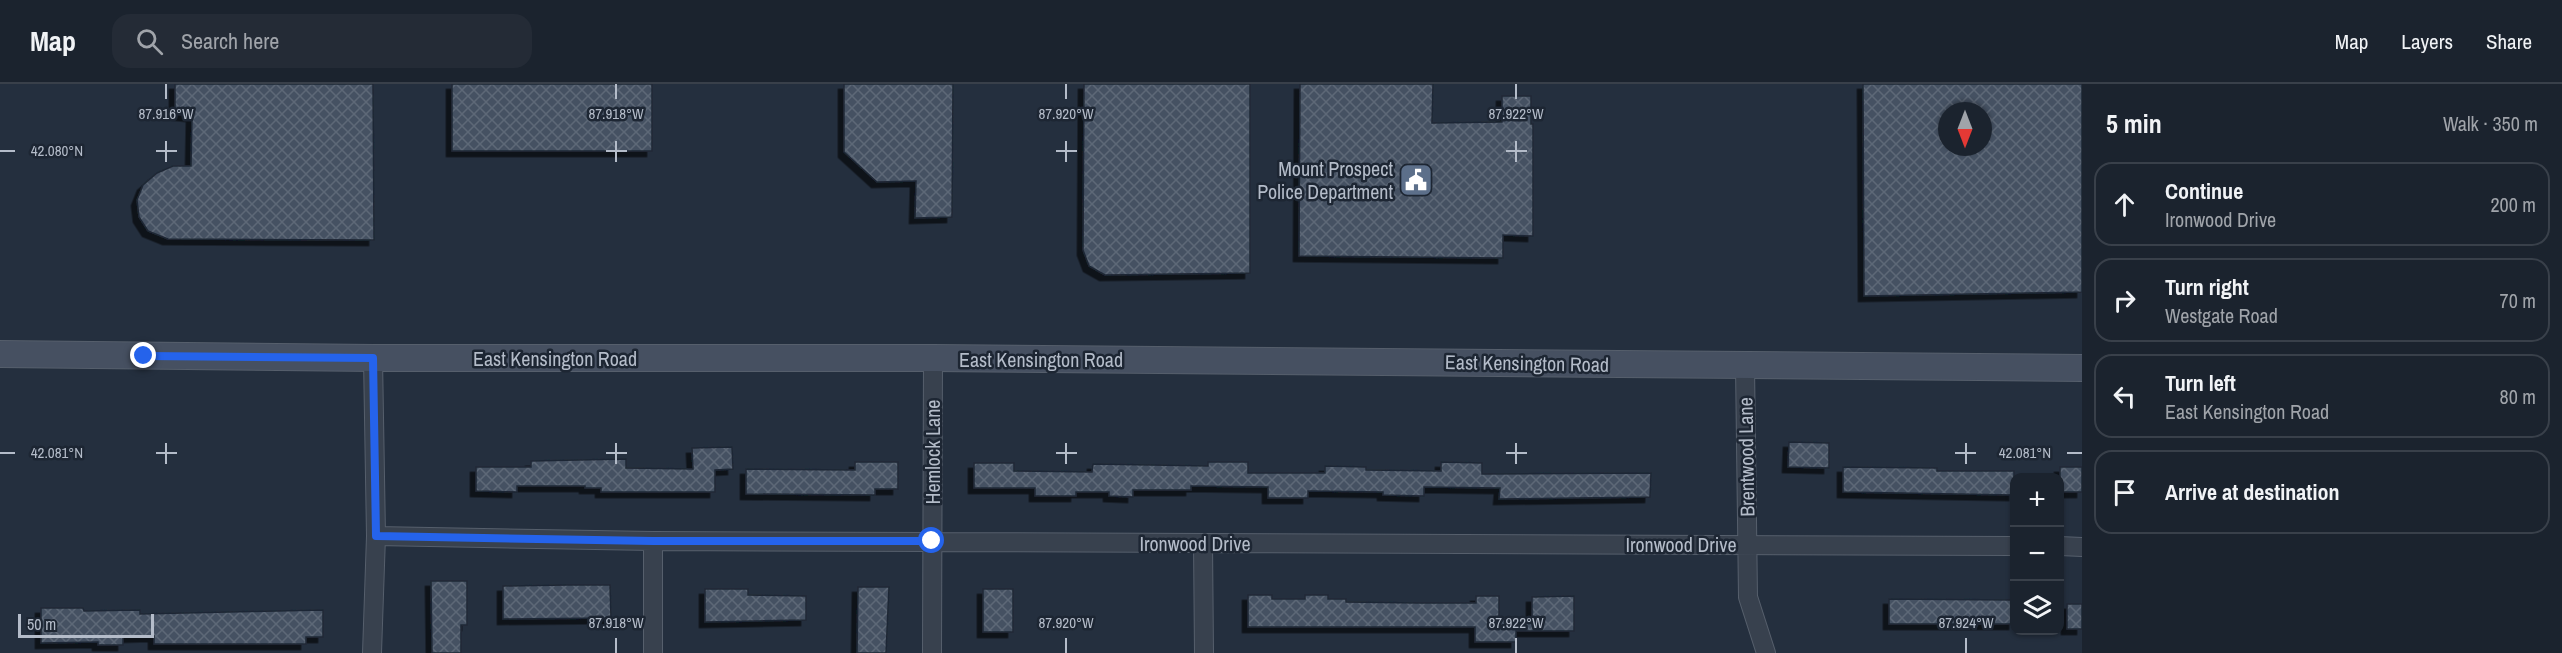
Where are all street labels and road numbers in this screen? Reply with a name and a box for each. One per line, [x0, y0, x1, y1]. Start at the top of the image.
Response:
street label: East Kensington Road [473, 345, 637, 372]
street label: East Kensington Road [959, 346, 1123, 373]
street label: East Kensington Road [1445, 348, 1609, 378]
street label: Brentwood Lane [1731, 397, 1761, 517]
street label: Hemlock Lane [919, 400, 946, 504]
street label: Ironwood Drive [1139, 530, 1251, 557]
street label: Ironwood Drive [1625, 531, 1737, 558]

